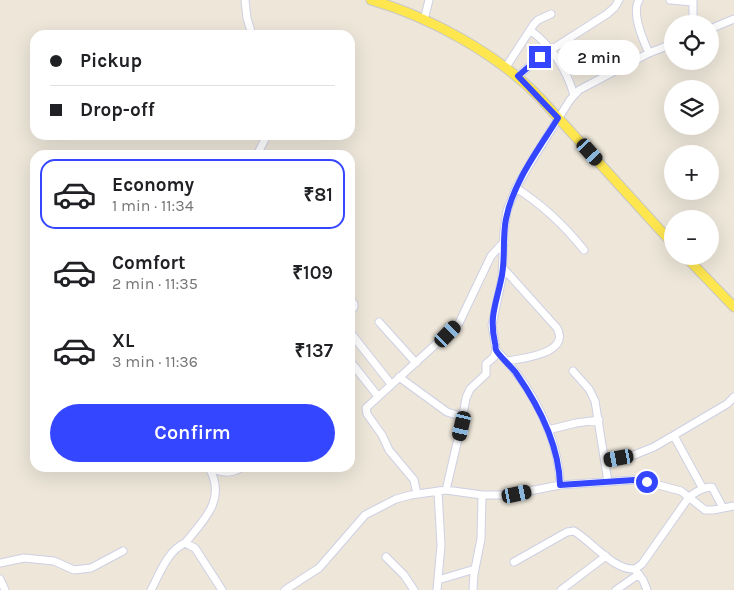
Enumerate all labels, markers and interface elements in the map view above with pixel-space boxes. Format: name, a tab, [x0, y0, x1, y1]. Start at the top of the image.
map controls	[664, 15, 719, 265]
button: locate	[664, 15, 719, 70]
callout: 2 min	[558, 40, 640, 74]
route end	[529, 46, 551, 68]
text: 2 min	[577, 48, 621, 67]
text: Pickup	[80, 50, 142, 72]
button: layers	[664, 80, 719, 135]
text: Drop-off	[80, 99, 155, 121]
car	[574, 136, 605, 168]
button: +	[664, 145, 719, 200]
icon: car	[52, 172, 97, 217]
text: Economy	[112, 174, 194, 196]
text: ₹81	[303, 184, 333, 206]
text: 1 min · 11:34	[112, 196, 194, 215]
button: −	[664, 210, 719, 265]
icon: car	[52, 250, 97, 295]
text: Comfort	[112, 252, 186, 274]
text: ₹109	[292, 262, 333, 284]
text: 2 min · 11:35	[112, 274, 198, 293]
car	[432, 318, 463, 350]
icon: car	[52, 328, 97, 373]
text: XL	[112, 330, 134, 352]
text: ₹137	[295, 340, 333, 362]
text: 3 min · 11:36	[112, 352, 198, 371]
button: Confirm	[50, 404, 335, 462]
car	[451, 410, 472, 442]
car	[602, 448, 635, 468]
route start	[636, 471, 658, 493]
car	[500, 484, 533, 504]

